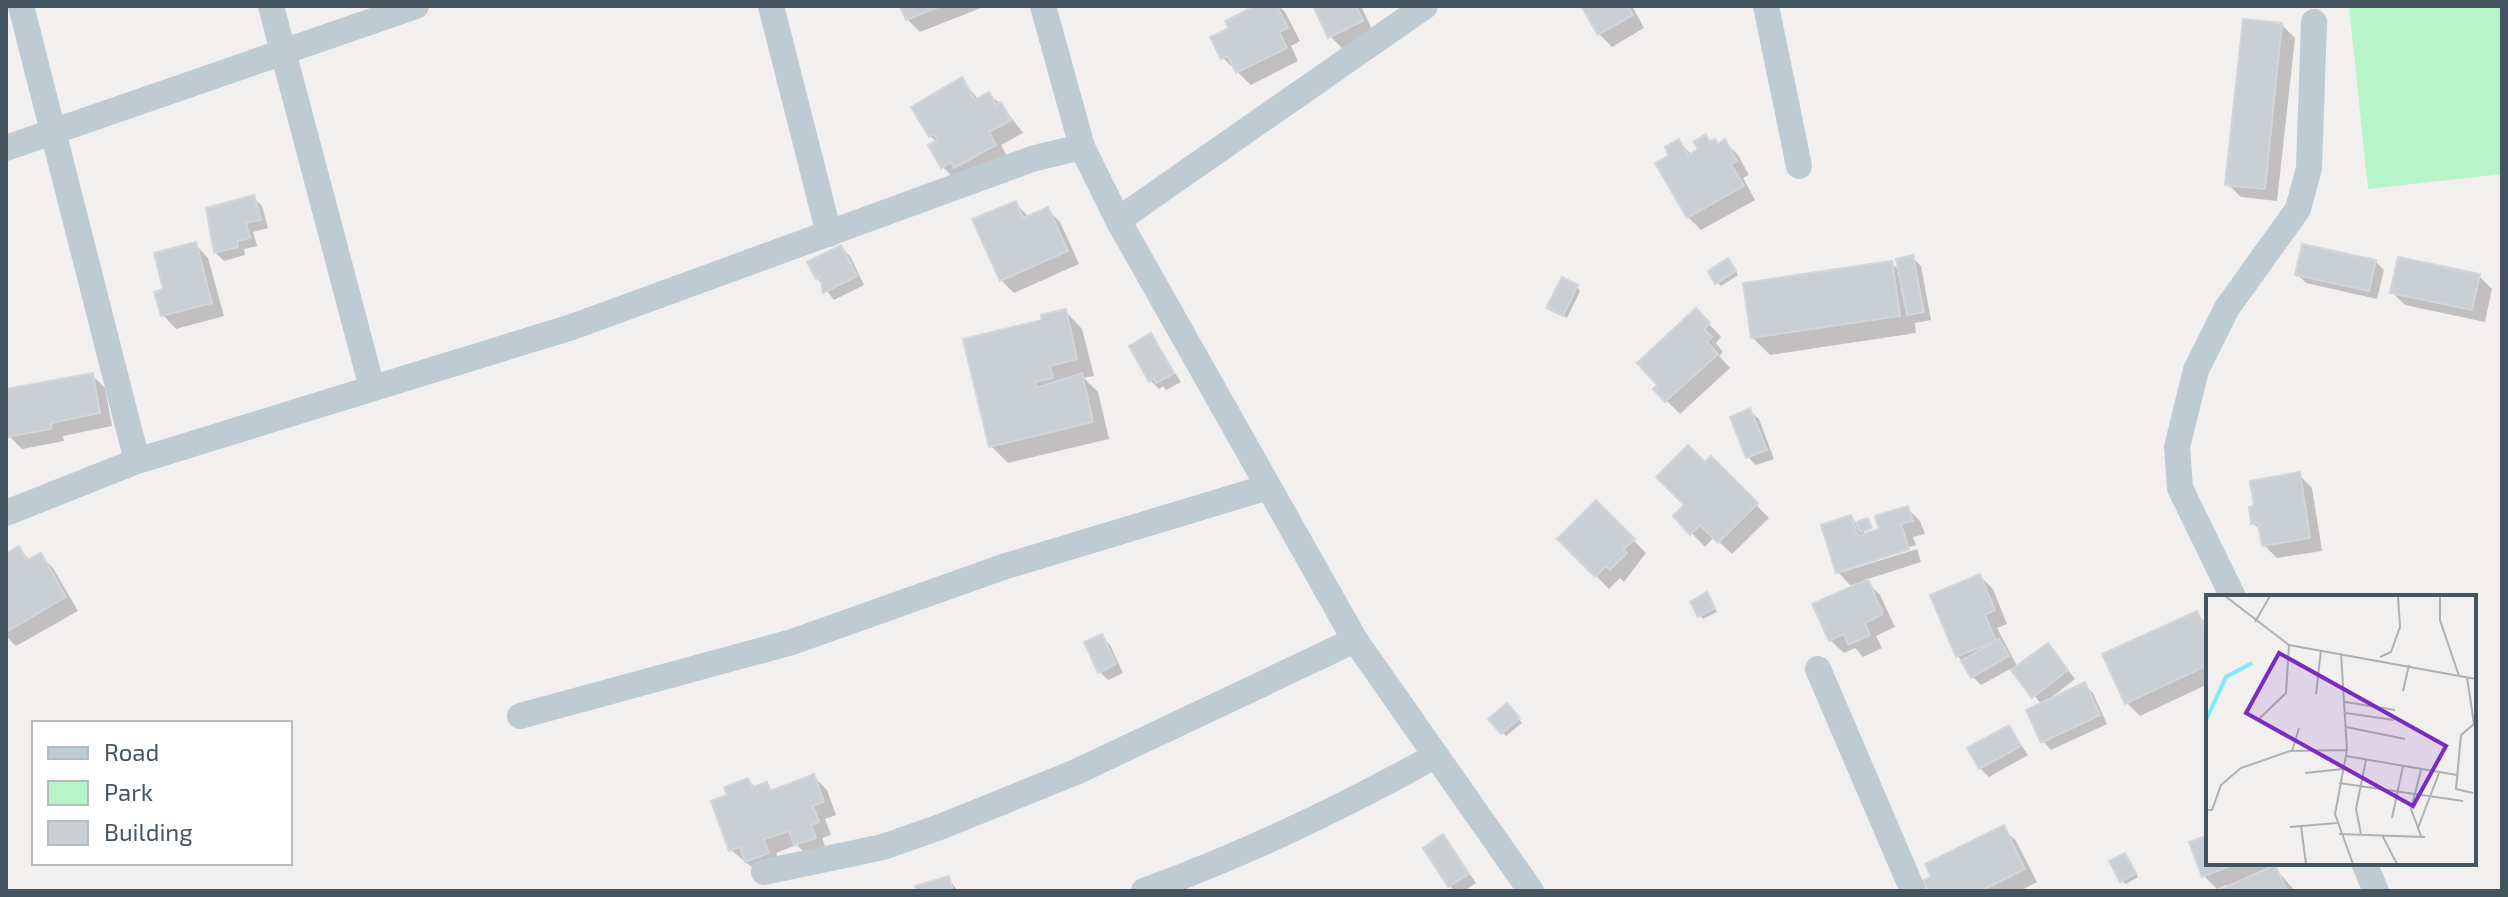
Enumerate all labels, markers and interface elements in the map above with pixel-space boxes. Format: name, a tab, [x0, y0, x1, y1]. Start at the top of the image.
inset map	[2206, 595, 2476, 865]
legend	[32, 721, 292, 865]
text: Road	[104, 737, 159, 766]
text: Park	[104, 777, 153, 806]
text: Building	[104, 817, 193, 846]

